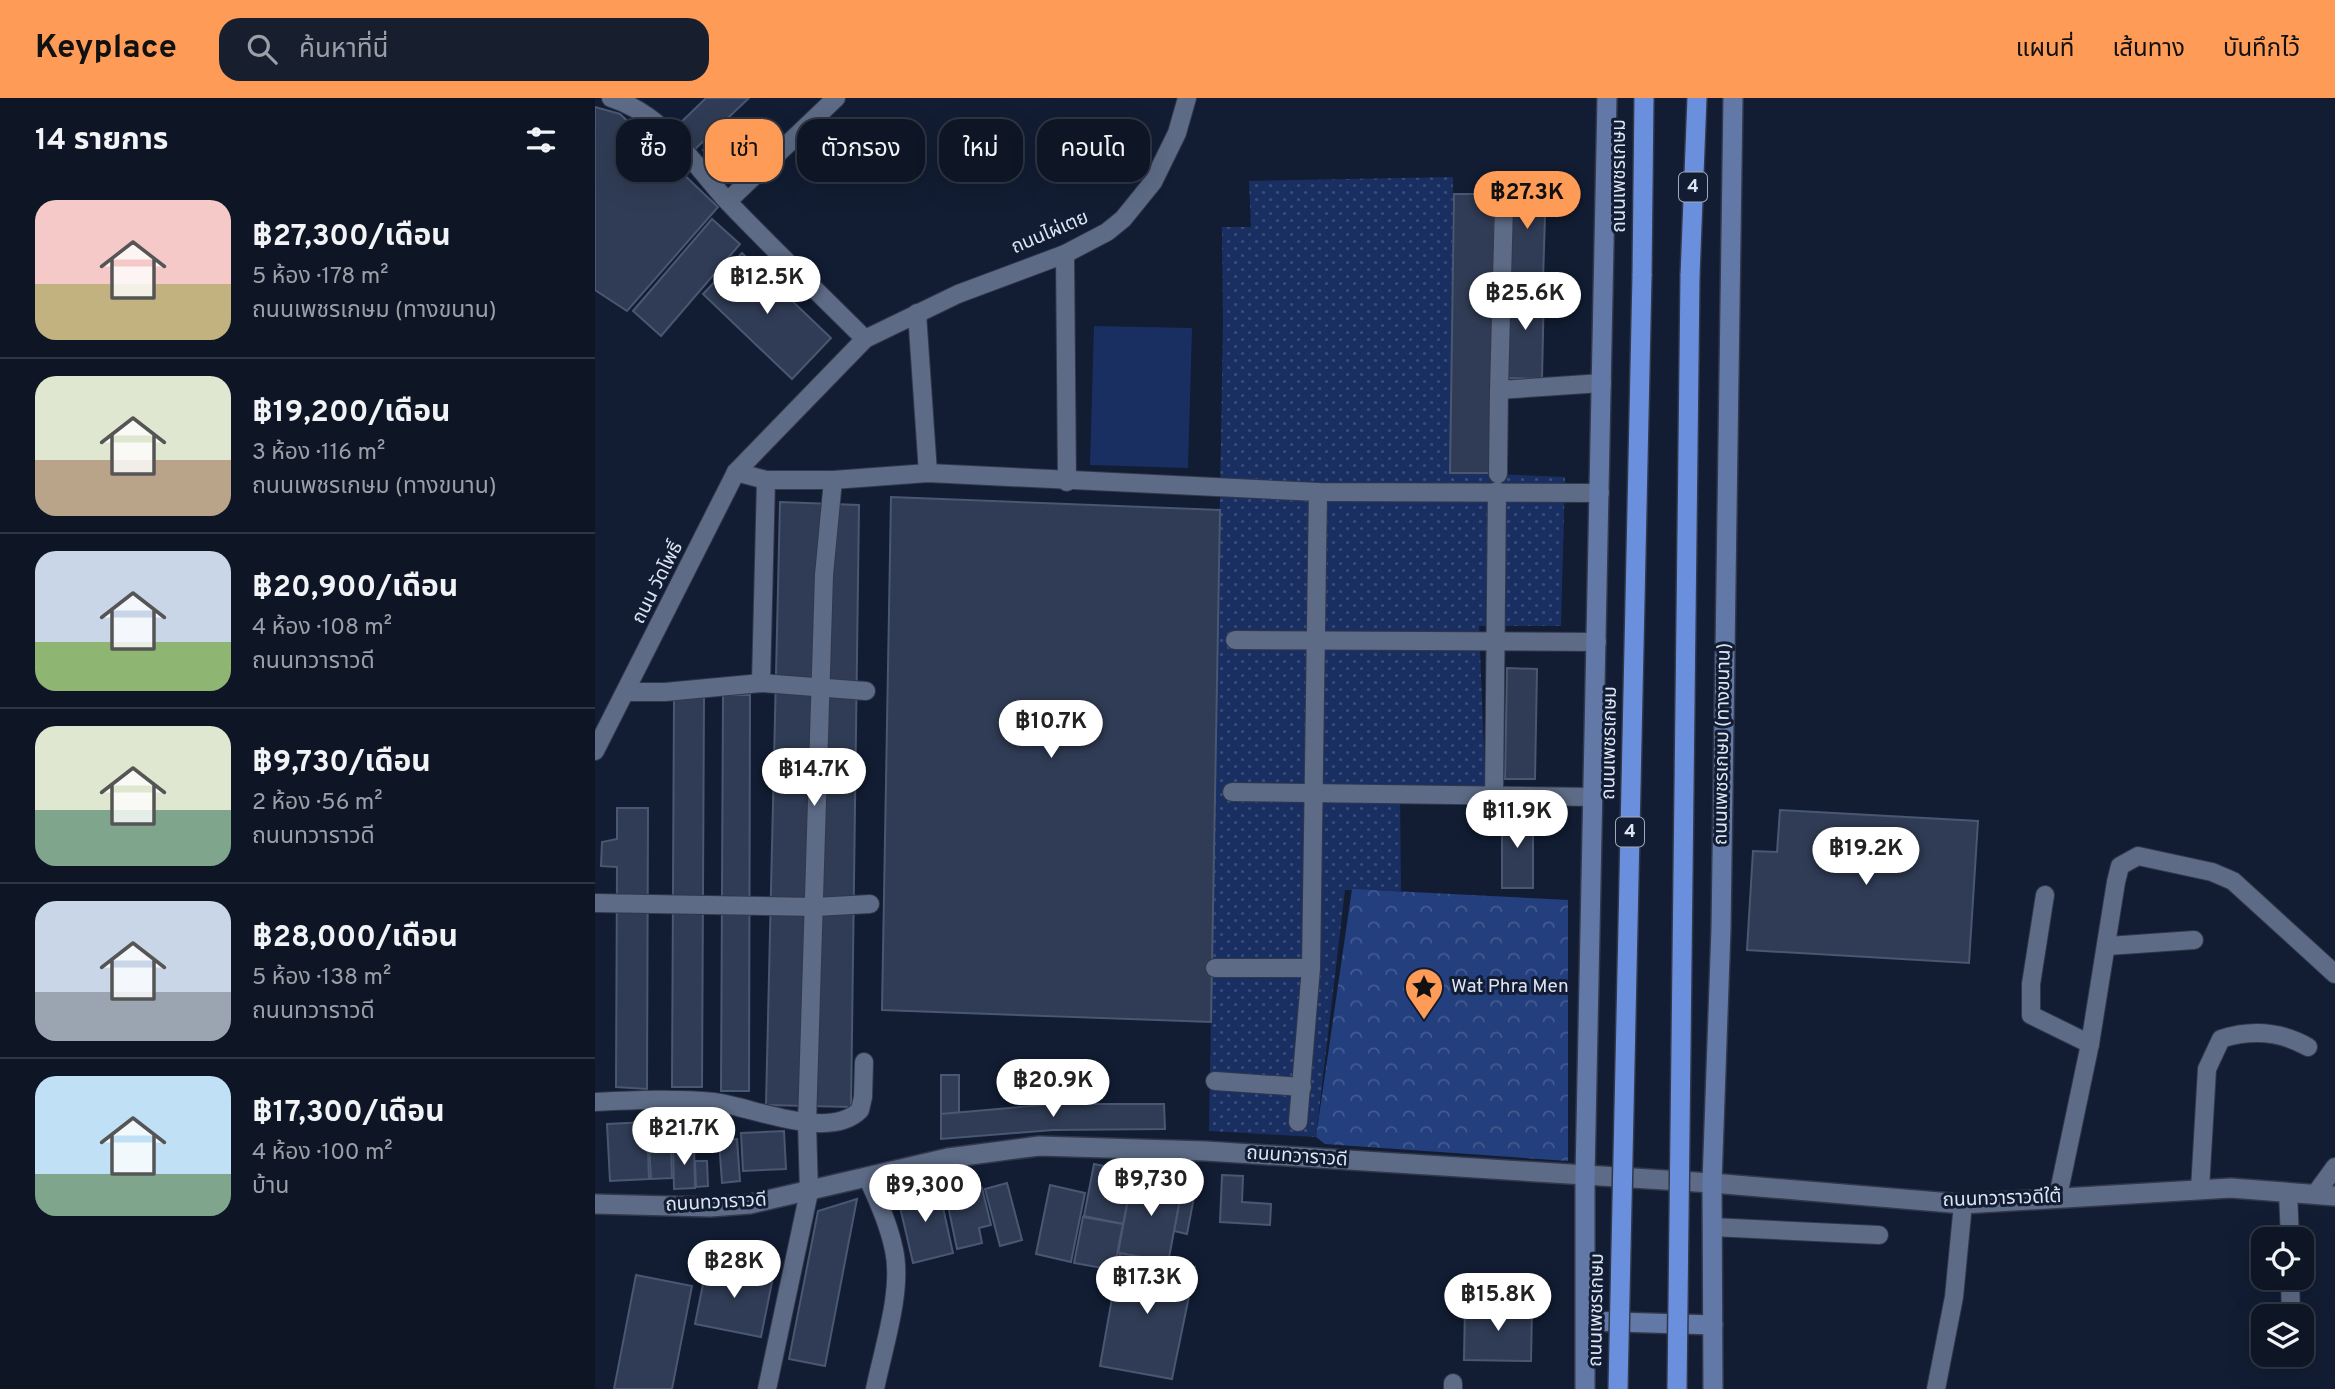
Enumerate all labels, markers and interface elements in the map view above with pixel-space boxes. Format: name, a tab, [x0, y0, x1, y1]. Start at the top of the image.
search box	[219, 18, 709, 81]
text: Keyplace	[35, 28, 177, 70]
icon: search	[243, 30, 281, 68]
text: ค้นหาที่นี่	[299, 34, 388, 67]
text: แผนที่	[2016, 35, 2074, 65]
text: เส้นทาง	[2112, 35, 2185, 65]
text: บันทึกไว้	[2223, 35, 2300, 65]
chip: ซื้อ	[616, 119, 691, 182]
chip: เช่า	[705, 119, 783, 182]
chip: ตัวกรอง	[797, 119, 925, 182]
chip: ใหม่	[939, 119, 1023, 182]
chip: คอนโด	[1037, 119, 1150, 182]
street label: ถนนเพชรเกษม	[1608, 119, 1632, 233]
icon: filters	[522, 121, 560, 159]
text: 14 รายการ	[35, 123, 168, 160]
pin: ฿27.3K	[1470, 172, 1584, 231]
road number: 4	[1679, 172, 1707, 202]
text: ฿27.3K	[1490, 179, 1564, 208]
street label: ถนนไผ่เตย	[1007, 205, 1092, 260]
text: ฿27,300/เดือน	[252, 219, 451, 256]
icon: home	[91, 228, 175, 312]
pin: ฿12.5K	[710, 256, 824, 316]
text: 5 ห้อง · 178 m²	[252, 263, 389, 292]
text: ฿12.5K	[729, 264, 805, 293]
pin: ฿25.6K	[1468, 272, 1582, 332]
text: ฿25.6K	[1485, 280, 1565, 309]
text: ถนนเพชรเกษม (ทางขนาน)	[252, 297, 497, 326]
text: ฿19,200/เดือน	[252, 395, 450, 432]
icon: home	[91, 404, 175, 488]
text: 3 ห้อง · 116 m²	[252, 439, 385, 468]
text: ถนนเพชรเกษม (ทางขนาน)	[252, 473, 497, 502]
street label: ถนน วัดโพธิ์	[626, 537, 689, 628]
text: ฿20,900/เดือน	[252, 570, 458, 607]
icon: home	[91, 579, 175, 663]
text: 4 ห้อง · 108 m²	[252, 614, 392, 643]
street label: ถนนเพชรเกษม (ทางขนาน)	[1709, 643, 1737, 845]
text: ถนนทวาราวดี	[252, 648, 375, 677]
street label: ถนนเพชรเกษม	[1597, 686, 1623, 800]
pin: ฿10.7K	[994, 700, 1108, 760]
text: ฿10.7K	[1015, 708, 1087, 737]
text: ฿9,730/เดือน	[252, 745, 431, 782]
pin: ฿14.7K	[757, 748, 871, 808]
icon: home	[91, 754, 175, 838]
text: ฿14.7K	[778, 756, 850, 785]
text: 2 ห้อง · 56 m²	[252, 789, 383, 818]
pin: ฿11.9K	[1460, 790, 1574, 850]
text: ฿11.9K	[1482, 798, 1552, 827]
road number: 4	[1616, 818, 1644, 846]
text: ถนนทวาราวดี	[252, 823, 375, 852]
pin: ฿19.2K	[1809, 828, 1923, 887]
text: ฿19.2K	[1828, 835, 1904, 864]
text: ฿28,000/เดือน	[252, 920, 458, 957]
icon: home	[91, 929, 175, 1013]
text: 5 ห้อง · 138 m²	[252, 964, 391, 993]
place icon: Wat Phra Men	[1403, 966, 1445, 1021]
place label: Wat Phra Men	[1451, 975, 1569, 999]
text: ถนนทวาราวดี	[252, 998, 375, 1027]
pin: ฿20.9K	[996, 1060, 1110, 1119]
text: ฿20.9K	[1012, 1067, 1094, 1096]
text: ฿17,300/เดือน	[252, 1095, 445, 1132]
icon: home	[91, 1104, 175, 1188]
pin: ฿21.7K	[627, 1108, 741, 1167]
text: ฿21.7K	[648, 1115, 720, 1144]
text: 4 ห้อง · 100 m²	[252, 1139, 393, 1168]
street label: ถนนทวาราวดี	[1246, 1141, 1348, 1173]
pin: ฿9,730	[1094, 1158, 1208, 1218]
pin: ฿9,300	[868, 1164, 982, 1224]
text: ฿9,730	[1114, 1166, 1188, 1195]
text: ฿9,300	[885, 1172, 965, 1201]
text: บ้าน	[252, 1173, 289, 1202]
street label: ถนนทวาราวดีใต้	[1942, 1184, 2062, 1213]
street label: ถนนทวาราวดี	[665, 1188, 767, 1218]
map controls	[2251, 1227, 2314, 1367]
button: locate	[2251, 1227, 2314, 1290]
pin: ฿28K	[693, 1240, 775, 1300]
text: ฿28K	[704, 1248, 764, 1277]
street label: ถนนเพชรเกษม	[1584, 1253, 1610, 1367]
pin: ฿17.3K	[1090, 1256, 1204, 1316]
text: ฿17.3K	[1112, 1264, 1182, 1293]
pin: ฿15.8K	[1441, 1274, 1555, 1333]
text: ฿15.8K	[1460, 1281, 1536, 1310]
button: layers	[2251, 1304, 2314, 1367]

